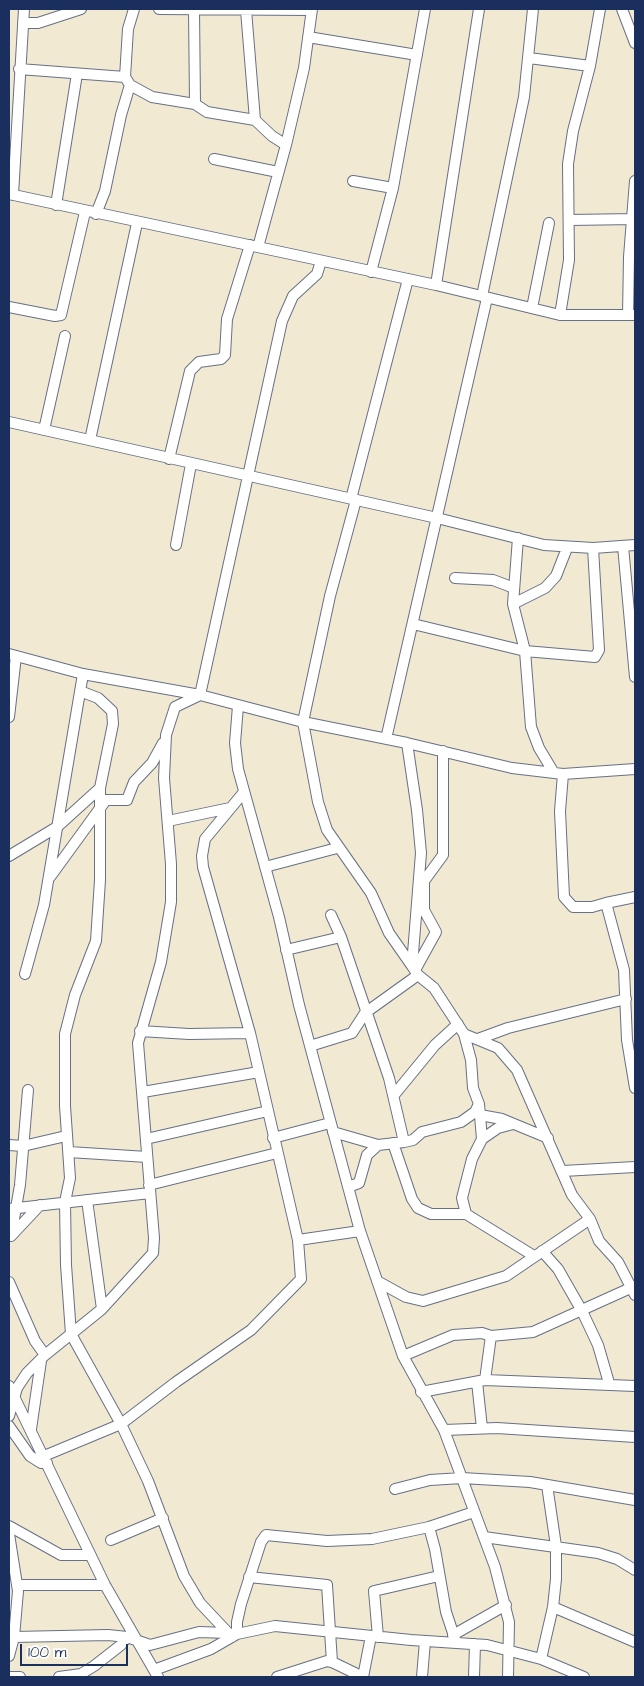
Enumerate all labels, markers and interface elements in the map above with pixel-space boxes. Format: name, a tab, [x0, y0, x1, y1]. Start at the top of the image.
scale bar	[22, 1634, 130, 1666]
text: 100 m	[28, 1642, 67, 1663]

